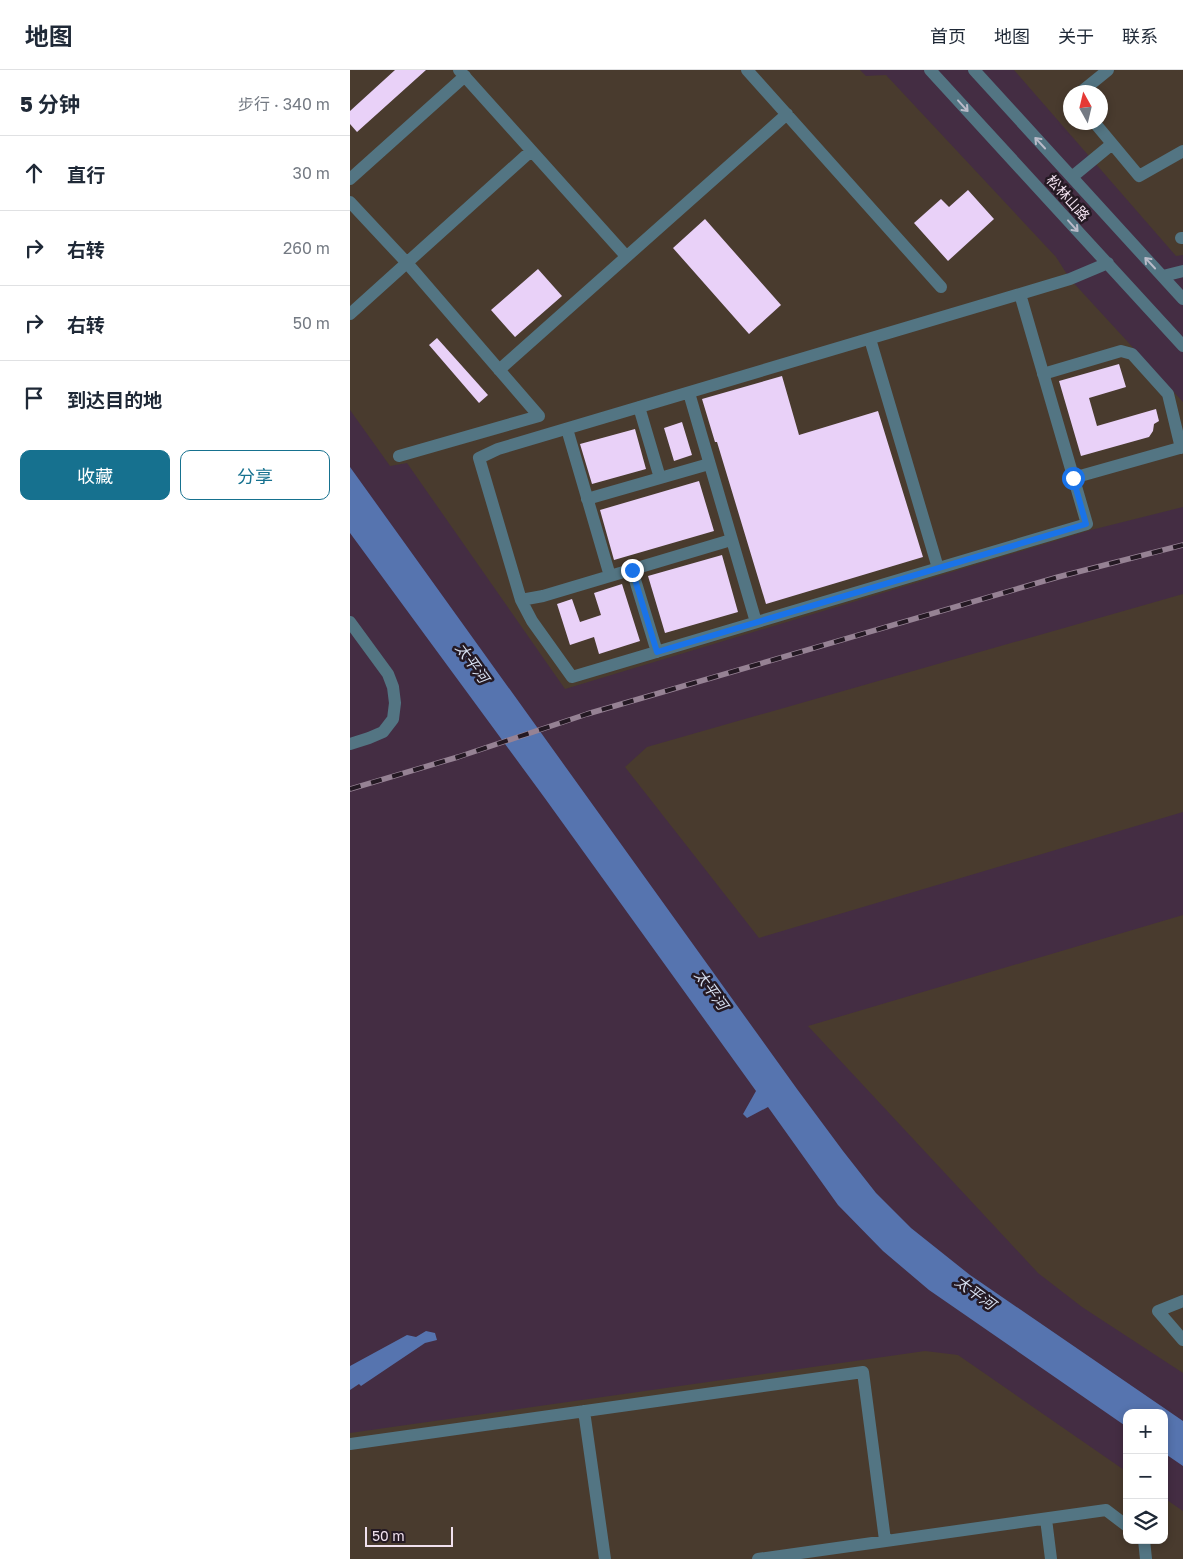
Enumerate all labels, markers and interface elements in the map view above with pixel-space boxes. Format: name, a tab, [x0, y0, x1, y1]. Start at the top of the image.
text: 地图	[25, 21, 73, 50]
text: 首页	[930, 25, 966, 47]
text: 地图	[994, 25, 1030, 47]
text: 关于	[1058, 25, 1094, 47]
text: 联系	[1122, 25, 1158, 47]
north arrow	[1063, 85, 1108, 130]
text: 5 分钟	[20, 91, 80, 117]
text: 步行 · 340 m	[238, 94, 330, 114]
one-way arrow	[957, 99, 969, 112]
one-way arrow	[1034, 136, 1046, 149]
icon: ahead	[20, 159, 48, 187]
text: 直行	[67, 163, 105, 186]
text: 30 m	[293, 163, 330, 183]
street label: 松林山路	[1043, 171, 1093, 224]
one-way arrow	[1067, 219, 1079, 232]
icon: right	[20, 234, 48, 262]
text: 右转	[67, 238, 105, 261]
text: 260 m	[283, 238, 330, 258]
one-way arrow	[1144, 256, 1156, 269]
icon: right	[20, 309, 48, 337]
text: 右转	[67, 313, 105, 336]
text: 50 m	[293, 313, 330, 333]
icon: arrive	[20, 384, 48, 412]
text: 到达目的地	[67, 388, 162, 411]
button: 收藏	[20, 450, 170, 500]
button: 分享	[180, 450, 330, 500]
route start	[1062, 467, 1085, 490]
route end	[621, 559, 644, 582]
water label: 太平河	[452, 639, 495, 688]
water label: 太平河	[691, 966, 734, 1015]
water label: 太平河	[952, 1272, 1002, 1314]
map controls	[1123, 1409, 1168, 1544]
button: +	[1123, 1409, 1168, 1454]
button: −	[1123, 1454, 1168, 1499]
button: layers	[1123, 1499, 1168, 1544]
scale bar	[365, 1524, 452, 1547]
text: 50 m	[372, 1527, 405, 1544]

